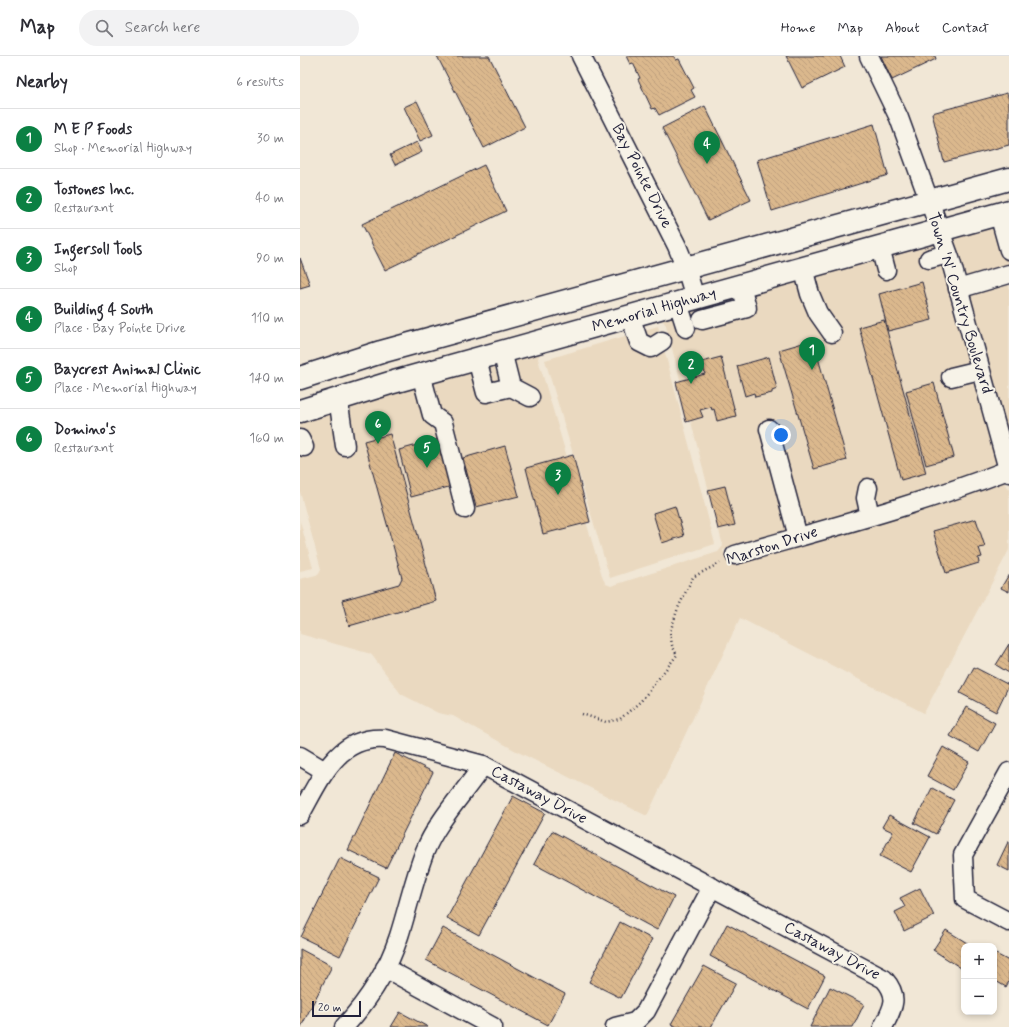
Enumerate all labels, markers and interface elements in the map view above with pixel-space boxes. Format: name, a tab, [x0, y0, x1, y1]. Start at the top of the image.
search box	[79, 10, 359, 46]
text: Map	[20, 15, 55, 40]
icon: search	[93, 17, 115, 39]
text: Search here	[125, 18, 200, 38]
text: Home	[781, 19, 815, 37]
text: Map	[837, 19, 863, 37]
text: About	[885, 19, 920, 37]
text: Contact	[942, 19, 989, 37]
text: Nearby	[16, 71, 68, 93]
text: 6 results	[236, 74, 284, 91]
text: M E P Foods	[54, 120, 132, 140]
street label: Bay Pointe Drive	[607, 120, 678, 232]
text: 1	[26, 130, 32, 147]
text: 30 m	[257, 130, 284, 147]
pin: 4	[694, 131, 720, 164]
text: Shop · Memorial Highway	[54, 140, 192, 157]
text: Tostones Inc.	[54, 180, 134, 200]
text: 2	[26, 190, 32, 207]
text: 40 m	[255, 190, 284, 207]
text: Restaurant	[54, 200, 114, 217]
street label: Town 'N' Country Boulevard	[922, 210, 998, 396]
text: Ingersoll Tools	[54, 240, 142, 260]
text: 3	[26, 250, 32, 267]
text: 90 m	[256, 250, 284, 267]
text: Shop	[54, 260, 78, 277]
street label: Memorial Highway	[589, 282, 719, 339]
text: Building 4 South	[54, 300, 153, 320]
text: 4	[25, 310, 33, 327]
text: 110 m	[251, 310, 284, 327]
text: Place · Bay Pointe Drive	[54, 320, 186, 337]
pin: 1	[799, 337, 825, 370]
pin: 2	[678, 351, 704, 384]
text: Baycrest Animal Clinic	[54, 360, 201, 380]
text: 5	[25, 370, 33, 387]
text: 140 m	[249, 370, 284, 387]
text: Place · Memorial Highway	[54, 380, 197, 397]
pin: 6	[365, 411, 391, 444]
text: Domino's	[54, 420, 116, 440]
your location	[771, 425, 791, 445]
text: 6	[26, 430, 32, 447]
text: 160 m	[249, 430, 284, 447]
pin: 5	[414, 435, 440, 468]
text: Restaurant	[54, 440, 114, 457]
pin: 3	[545, 462, 571, 495]
street label: Marston Drive	[724, 521, 820, 571]
street label: Castaway Drive	[487, 761, 591, 829]
street label: Castaway Drive	[780, 917, 884, 985]
map controls	[961, 943, 997, 1015]
button: +	[961, 943, 997, 979]
button: −	[961, 979, 997, 1015]
scale bar	[312, 999, 361, 1018]
text: 20 m	[318, 1001, 341, 1015]

